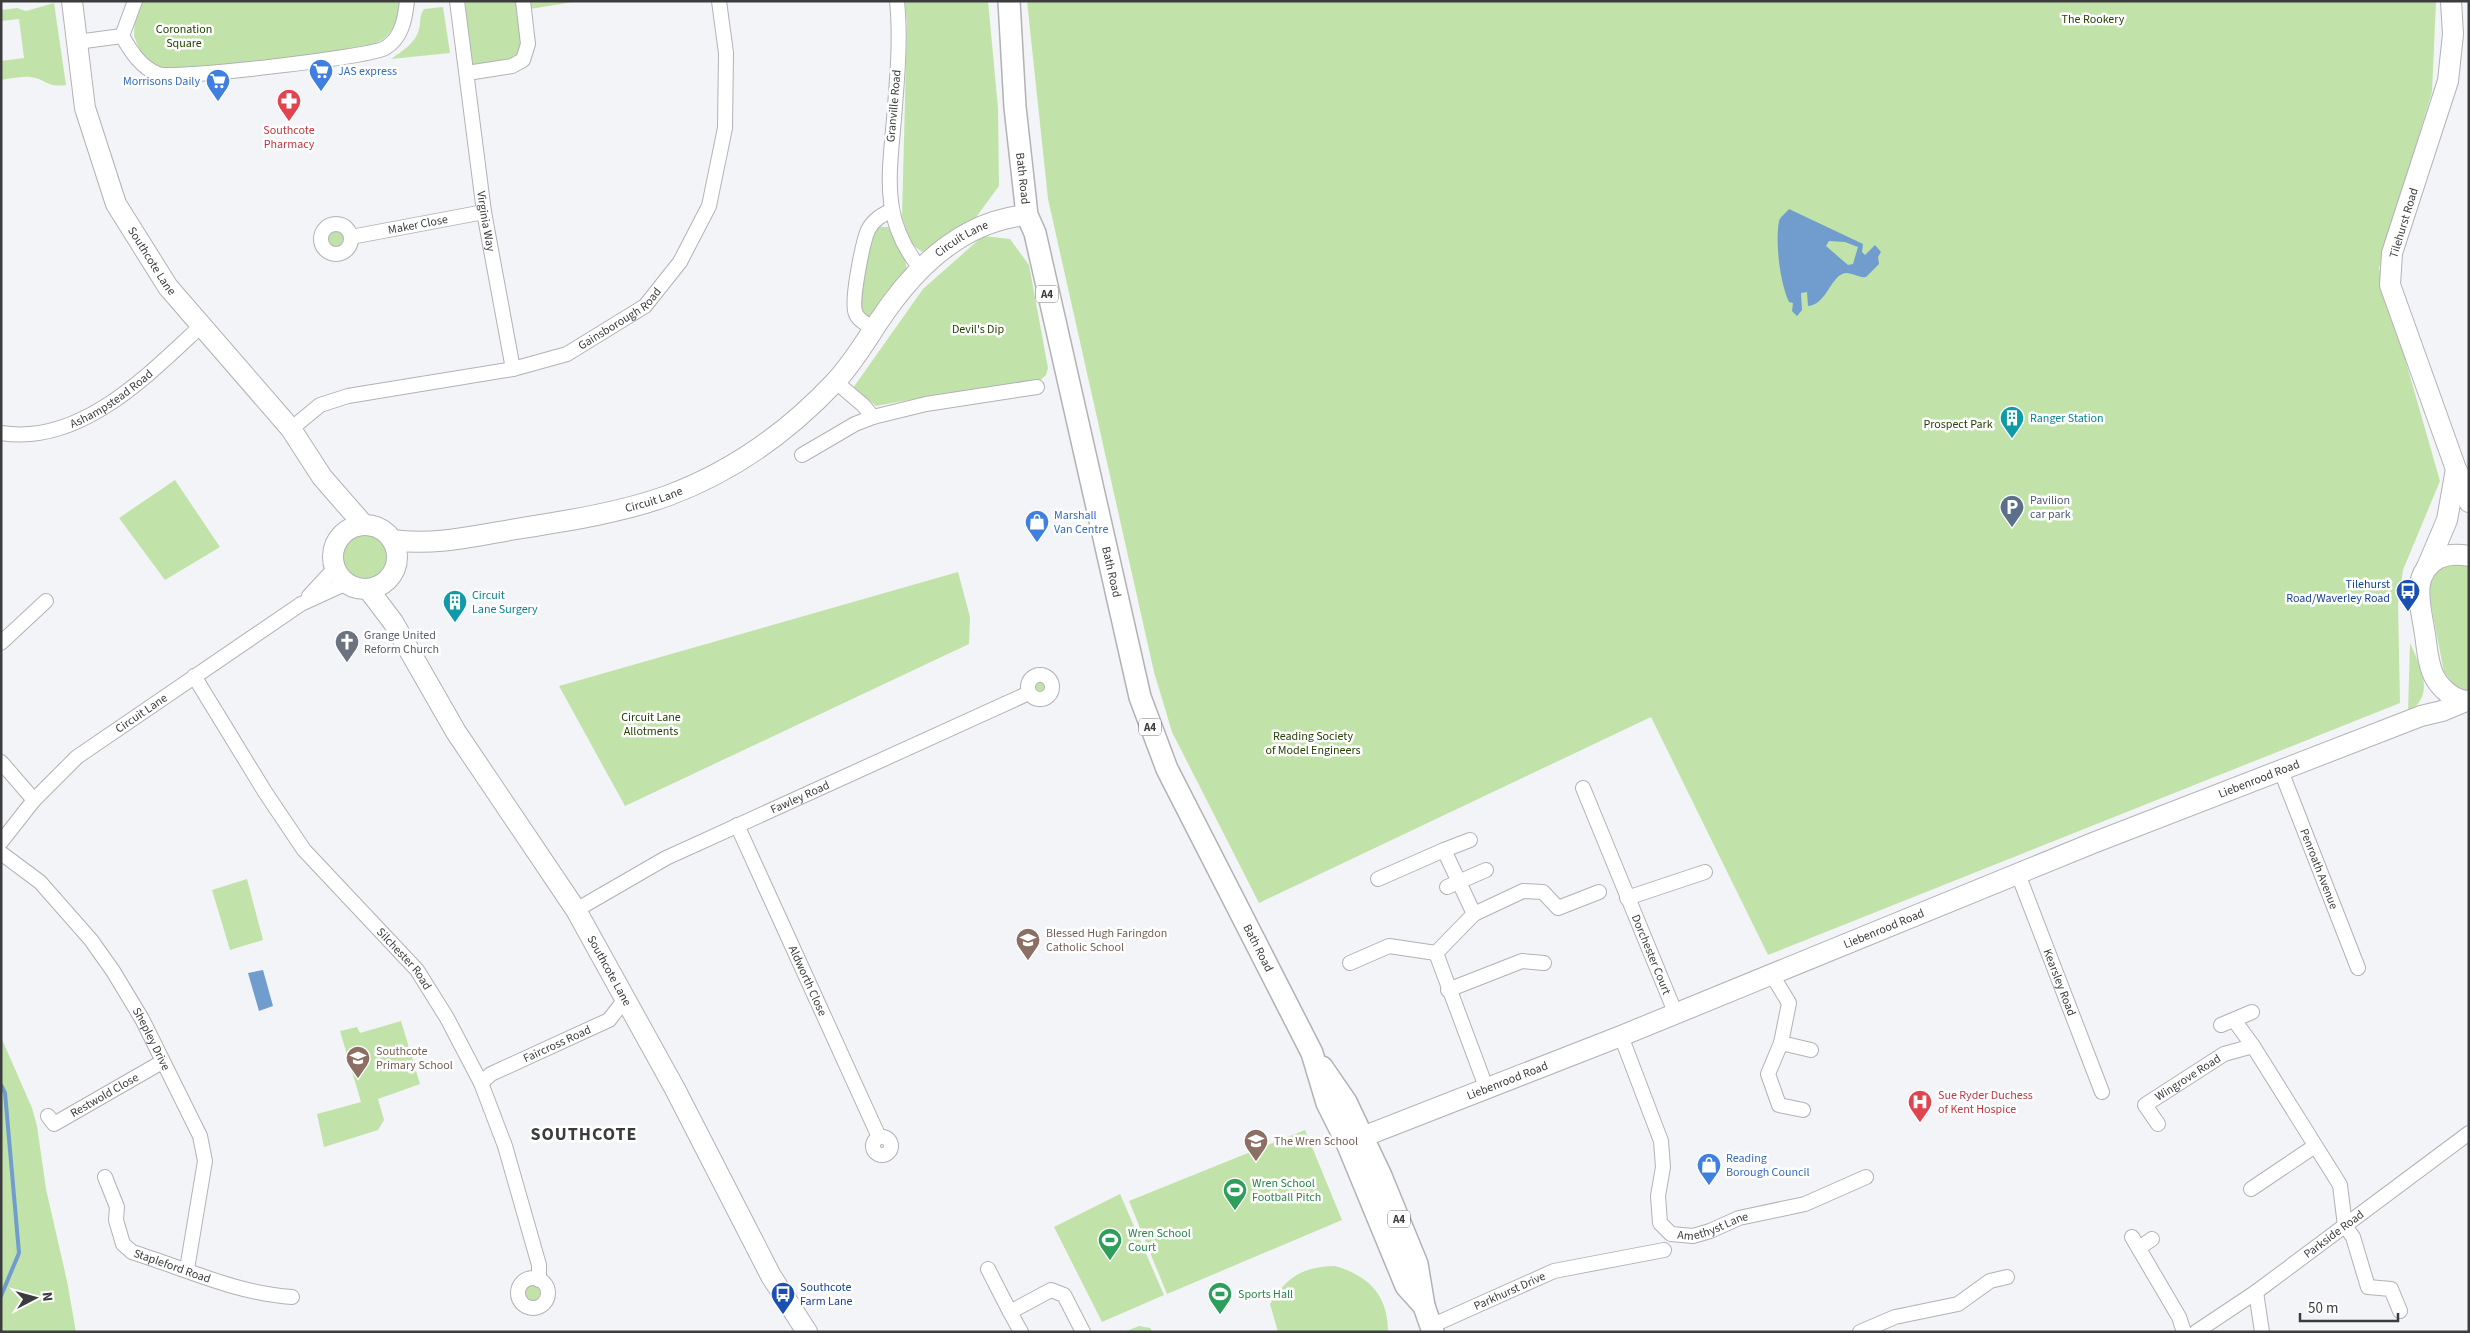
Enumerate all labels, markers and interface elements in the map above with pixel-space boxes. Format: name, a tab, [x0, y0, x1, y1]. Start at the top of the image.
park label: The Rookery	[2062, 11, 2125, 28]
park label: Coronation Square	[156, 21, 212, 52]
supermarket icon: JAS express	[308, 58, 334, 92]
place label: JAS express	[338, 63, 397, 80]
supermarket icon: Morrisons Daily	[205, 68, 231, 102]
street label: Granville Road	[882, 69, 906, 143]
place label: Morrisons Daily	[123, 73, 200, 90]
pharmacy icon: Southcote Pharmacy	[276, 88, 302, 122]
place label: Southcote Pharmacy	[263, 122, 315, 153]
street label: Bath Road	[1012, 152, 1034, 205]
street label: Tilehurst Road	[2385, 186, 2423, 260]
street label: Virginia Way	[473, 190, 500, 253]
street label: Maker Close	[387, 210, 449, 238]
street label: Circuit Lane	[931, 216, 991, 261]
street label: Southcote Lane	[124, 223, 180, 299]
street label: Gainsborough Road	[575, 284, 665, 354]
road number: A4	[1036, 286, 1058, 302]
park label: Devil's Dip	[952, 321, 1004, 338]
street label: Ashampstead Road	[67, 365, 156, 432]
building icon: Ranger Station	[1999, 405, 2025, 439]
place label: Ranger Station	[2030, 410, 2104, 427]
park label: Prospect Park	[1923, 416, 1993, 433]
street label: Circuit Lane	[623, 482, 685, 517]
place label: Pavilion car park	[2030, 492, 2071, 523]
parking icon: Pavilion car park	[1999, 494, 2025, 528]
place label: Marshall Van Centre	[1054, 507, 1108, 538]
shop icon: Marshall Van Centre	[1024, 509, 1050, 543]
street label: Bath Road	[1098, 545, 1126, 599]
place label: Tilehurst Road/Waverley Road	[2286, 576, 2390, 607]
bus stop icon: Tilehurst Road/Waverley Road	[2395, 578, 2421, 612]
place label: Circuit Lane Surgery	[472, 587, 538, 618]
building icon: Circuit Lane Surgery	[442, 589, 468, 623]
place label: Grange United Reform Church	[364, 627, 439, 658]
church icon: Grange United Reform Church	[334, 629, 360, 663]
street label: Circuit Lane	[112, 689, 171, 737]
park label: Circuit Lane Allotments	[621, 709, 681, 740]
road number: A4	[1139, 719, 1161, 736]
park label: Reading Society of Model Engineers	[1265, 728, 1361, 759]
street label: Liebenrood Road	[2216, 755, 2302, 802]
street label: Fawley Road	[768, 776, 832, 818]
street label: Penroath Avenue	[2296, 826, 2343, 912]
street label: Liebenrood Road	[1841, 904, 1927, 953]
street label: Dorchester Court	[1627, 912, 1675, 997]
street label: Bath Road	[1239, 921, 1278, 975]
street label: Silchester Road	[373, 924, 436, 993]
place label: Blessed Hugh Faringdon Catholic School	[1046, 925, 1167, 956]
school or university icon: Blessed Hugh Faringdon Catholic School	[1015, 927, 1041, 961]
street label: Southcote Lane	[583, 932, 636, 1009]
street label: Aldworth Close	[784, 943, 831, 1019]
street label: Kearsley Road	[2039, 946, 2080, 1018]
street label: Shepley Drive	[128, 1004, 175, 1073]
street label: Faircross Road	[520, 1021, 594, 1067]
place label: Southcote Primary School	[376, 1043, 453, 1074]
school or university icon: Southcote Primary School	[345, 1045, 371, 1079]
street label: Wingrove Road	[2152, 1050, 2224, 1105]
street label: Liebenrood Road	[1464, 1057, 1550, 1104]
street label: Restwold Close	[67, 1069, 142, 1121]
place label: Sue Ryder Duchess of Kent Hospice	[1938, 1087, 2033, 1118]
hospital icon: Sue Ryder Duchess of Kent Hospice	[1907, 1089, 1933, 1123]
district label: SOUTHCOTE	[531, 1122, 637, 1147]
school or university icon: The Wren School	[1243, 1128, 1269, 1162]
place label: The Wren School	[1274, 1133, 1358, 1150]
place label: Reading Borough Council	[1726, 1150, 1810, 1181]
shop icon: Reading Borough Council	[1696, 1152, 1722, 1186]
place label: Wren School Football Pitch	[1252, 1175, 1321, 1206]
sports icon: Wren School Football Pitch	[1222, 1177, 1248, 1211]
street label: Parkside Road	[2300, 1206, 2367, 1262]
street label: Amethyst Lane	[1677, 1208, 1750, 1245]
road number: A4	[1388, 1210, 1410, 1228]
place label: Wren School Court	[1128, 1225, 1191, 1256]
sports icon: Wren School Court	[1097, 1227, 1123, 1261]
street label: Stapleford Road	[132, 1245, 213, 1287]
street label: Parkhurst Drive	[1471, 1267, 1548, 1314]
north arrow	[10, 1273, 60, 1323]
place label: Southcote Farm Lane	[800, 1279, 853, 1310]
bus stop icon: Southcote Farm Lane	[770, 1281, 796, 1315]
sports icon: Sports Hall	[1207, 1281, 1233, 1315]
place label: Sports Hall	[1238, 1286, 1293, 1303]
scale bar	[2300, 1290, 2398, 1322]
text: N	[37, 1291, 57, 1302]
text: 50 m	[2308, 1298, 2338, 1319]

